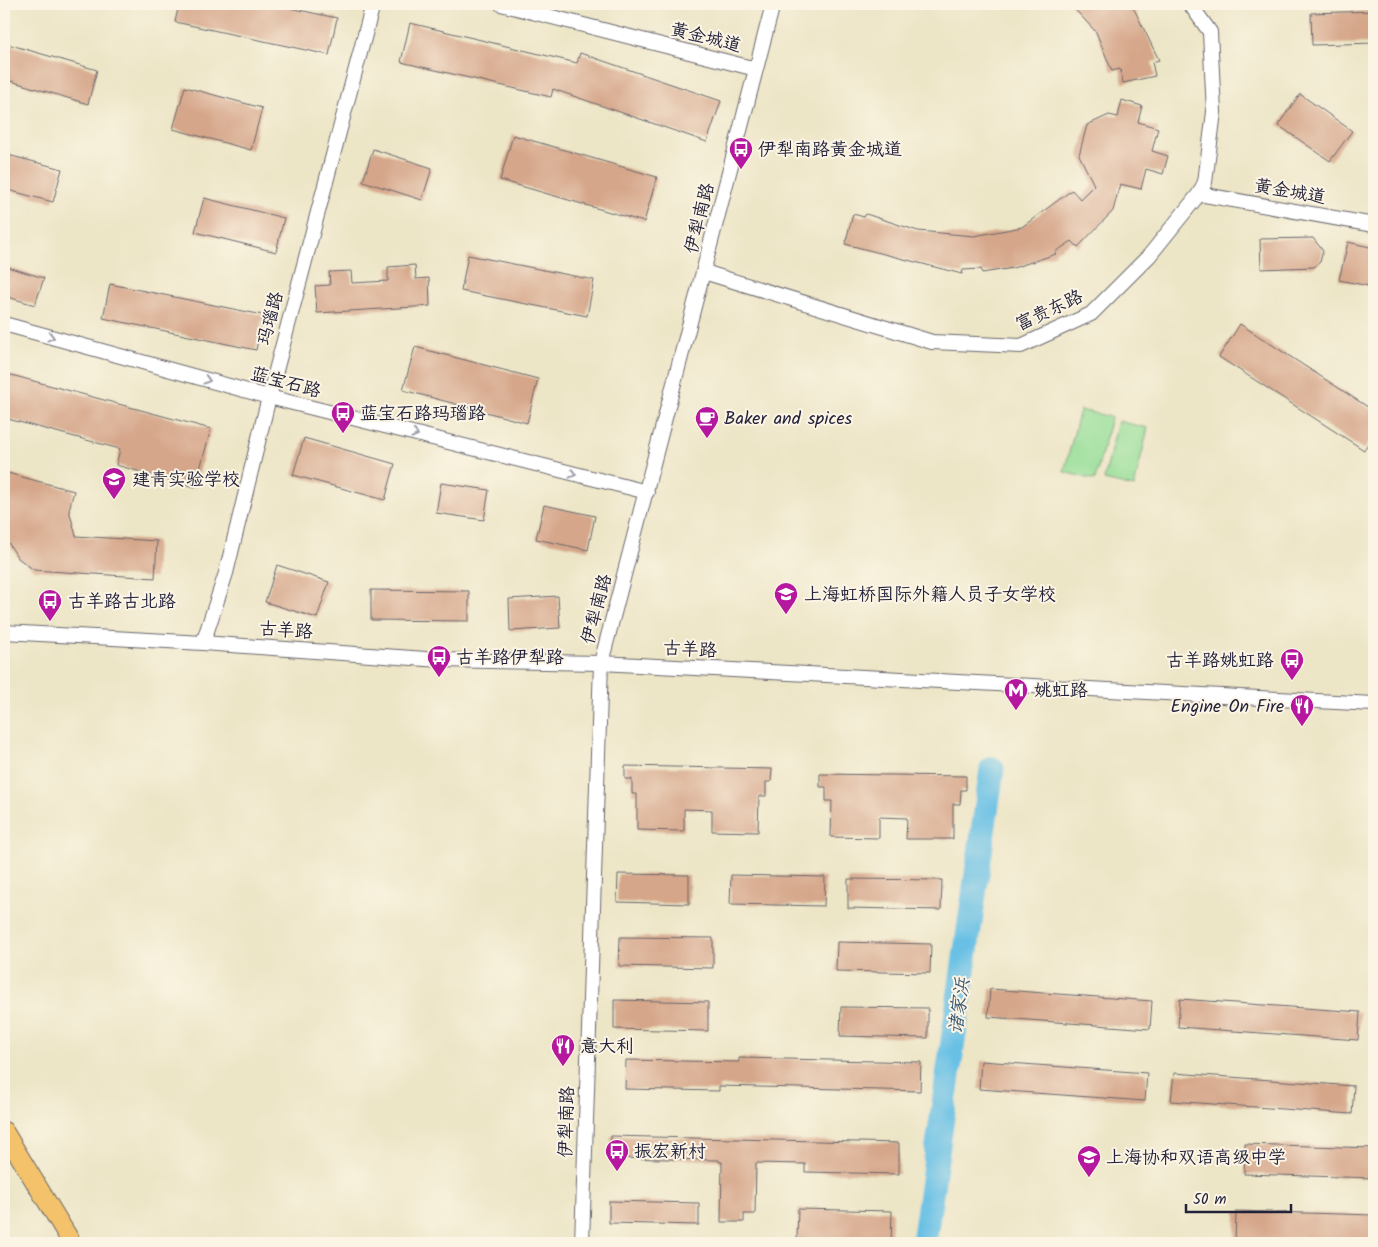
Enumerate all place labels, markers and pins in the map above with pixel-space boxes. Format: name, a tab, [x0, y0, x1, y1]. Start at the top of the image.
bus stop icon: 伊犁南路黄金城道	[728, 136, 754, 170]
place label: 伊犁南路黄金城道	[758, 136, 902, 165]
bus stop icon: 蓝宝石路玛瑙路	[330, 400, 356, 434]
place label: 蓝宝石路玛瑙路	[360, 400, 486, 429]
cafe icon: Baker and spices	[694, 405, 720, 439]
place label: Baker and spices	[724, 405, 853, 434]
school or university icon: 建青实验学校	[101, 466, 127, 500]
place label: 建青实验学校	[132, 466, 240, 495]
school or university icon: 上海虹桥国际外籍人员子女学校	[773, 581, 799, 615]
place label: 上海虹桥国际外籍人员子女学校	[804, 581, 1056, 610]
bus stop icon: 古羊路古北路	[37, 588, 63, 622]
place label: 古羊路古北路	[68, 588, 176, 617]
bus stop icon: 古羊路伊犁路	[426, 644, 452, 678]
place label: 古羊路伊犁路	[456, 644, 564, 673]
place label: 古羊路姚虹路	[1166, 647, 1274, 676]
bus stop icon: 古羊路姚虹路	[1279, 647, 1305, 681]
metro station icon: 姚虹路	[1003, 677, 1029, 711]
place label: 姚虹路	[1034, 677, 1088, 706]
place label: Engine On Fire	[1171, 693, 1284, 722]
restaurant icon: Engine On Fire	[1289, 693, 1315, 727]
restaurant icon: 意大利	[550, 1033, 576, 1067]
place label: 意大利	[580, 1033, 634, 1062]
bus stop icon: 振宏新村	[604, 1138, 630, 1172]
place label: 振宏新村	[634, 1138, 706, 1167]
school or university icon: 上海协和双语高级中学	[1076, 1144, 1102, 1178]
place label: 上海协和双语高级中学	[1106, 1144, 1286, 1173]

